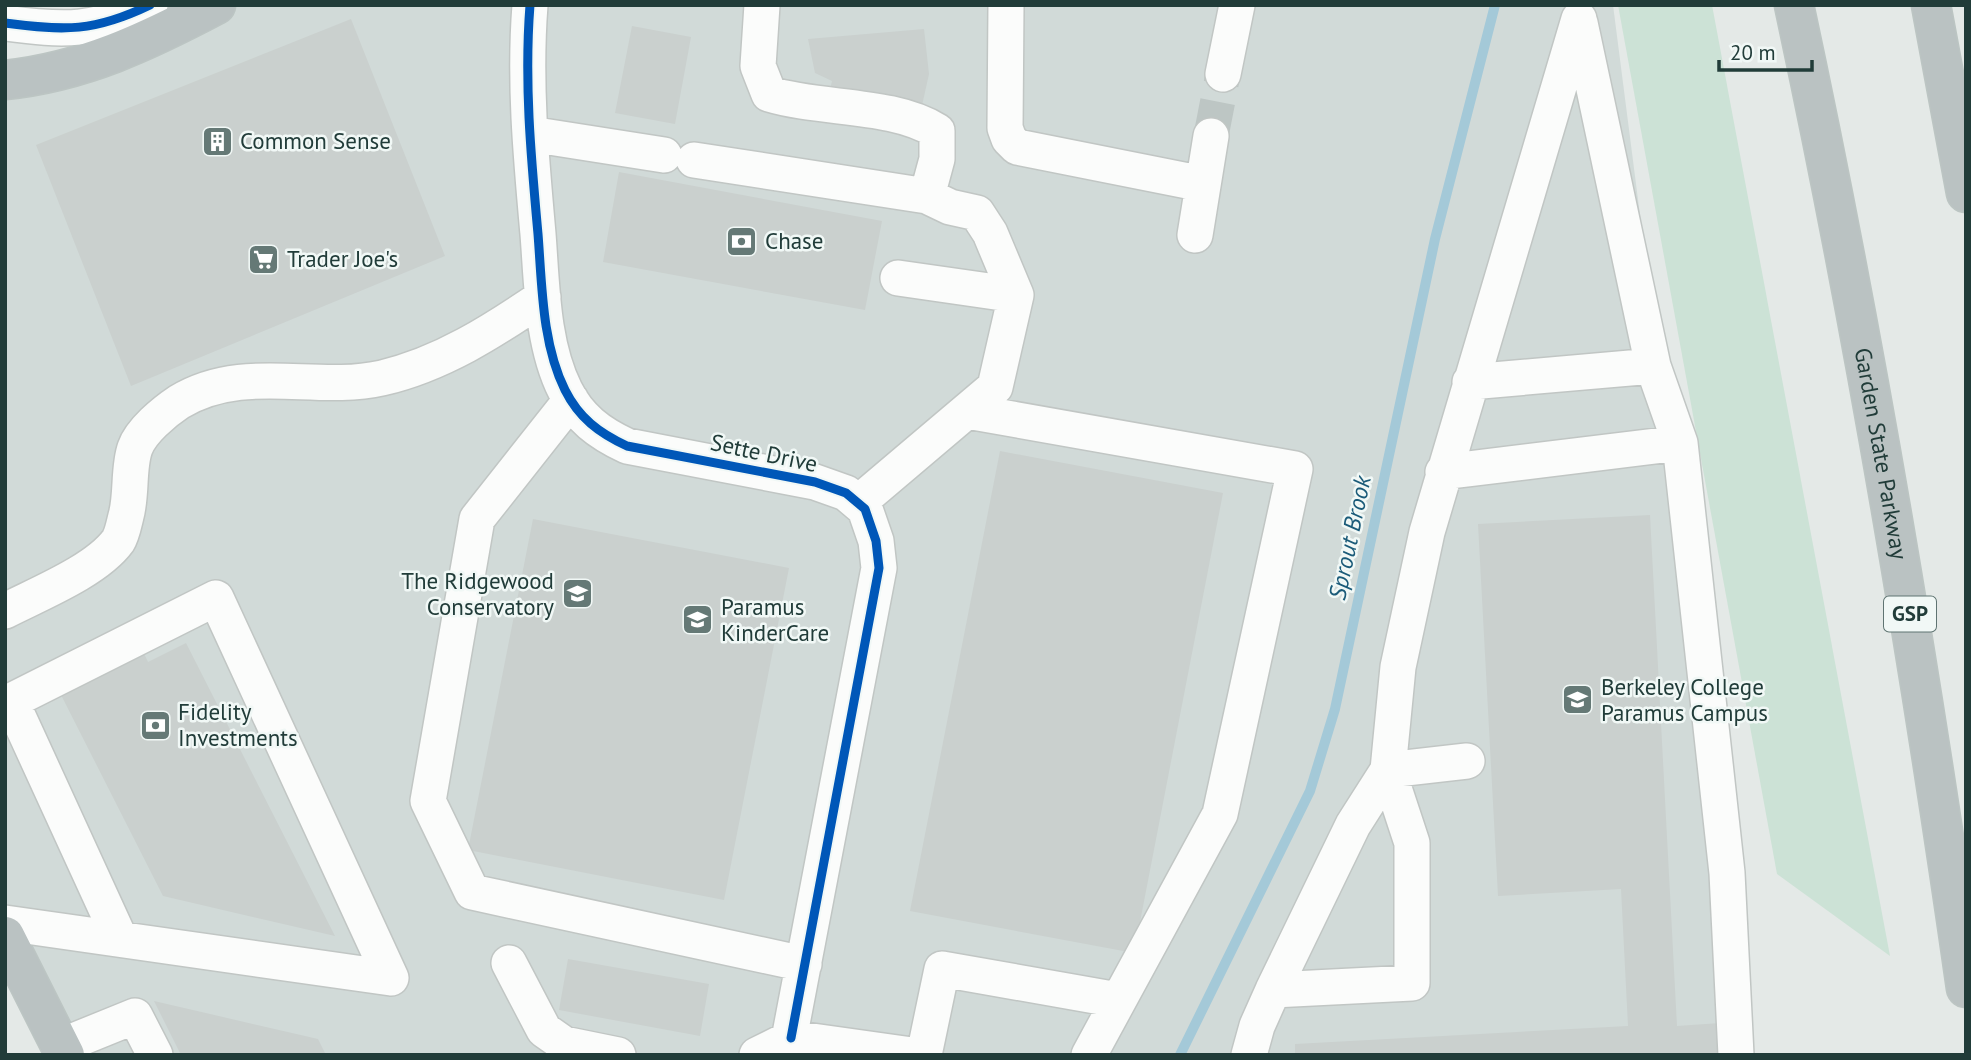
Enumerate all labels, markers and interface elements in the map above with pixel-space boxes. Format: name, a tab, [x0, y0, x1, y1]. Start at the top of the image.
scale bar	[1719, 28, 1812, 72]
text: 20 m	[1730, 39, 1776, 66]
building icon: Common Sense	[200, 124, 234, 158]
place label: Common Sense	[240, 126, 391, 155]
bank icon: Chase	[725, 224, 759, 258]
place label: Chase	[765, 226, 824, 255]
supermarket icon: Trader Joe's	[247, 242, 281, 276]
place label: Trader Joe's	[287, 244, 398, 273]
street label: Garden State Parkway	[1849, 345, 1914, 562]
street label: Sette Drive	[708, 427, 820, 478]
water label: Sprout Brook	[1321, 472, 1378, 603]
place label: The Ridgewood Conservatory	[401, 566, 554, 621]
school or university icon: The Ridgewood Conservatory	[560, 577, 594, 611]
place label: Paramus KinderCare	[721, 592, 829, 647]
road number: GSP	[1884, 596, 1936, 632]
school or university icon: Paramus KinderCare	[681, 603, 715, 637]
place label: Berkeley College Paramus Campus	[1601, 672, 1768, 727]
school or university icon: Berkeley College Paramus Campus	[1561, 683, 1595, 717]
place label: Fidelity Investments	[178, 697, 298, 752]
bank icon: Fidelity Investments	[138, 708, 172, 742]

